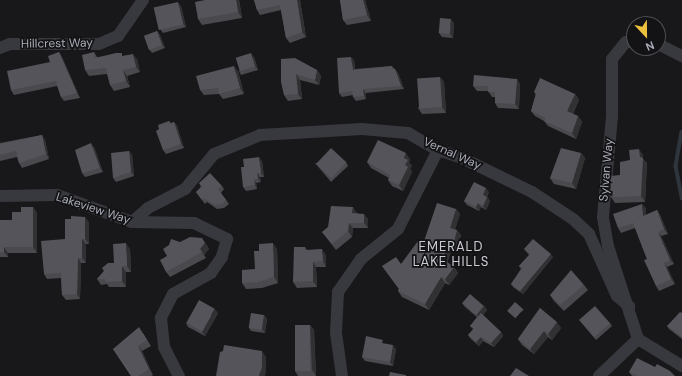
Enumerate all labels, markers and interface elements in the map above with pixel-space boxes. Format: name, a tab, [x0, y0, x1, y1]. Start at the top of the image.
north arrow	[626, 16, 666, 56]
street label: Hillcrest Way	[21, 36, 93, 52]
text: N	[644, 38, 656, 54]
street label: Vernal Way	[421, 135, 483, 173]
street label: Sylvan Way	[597, 138, 617, 202]
street label: Lakeview Way	[54, 190, 132, 228]
district label: EMERALD LAKE HILLS	[413, 240, 489, 271]

